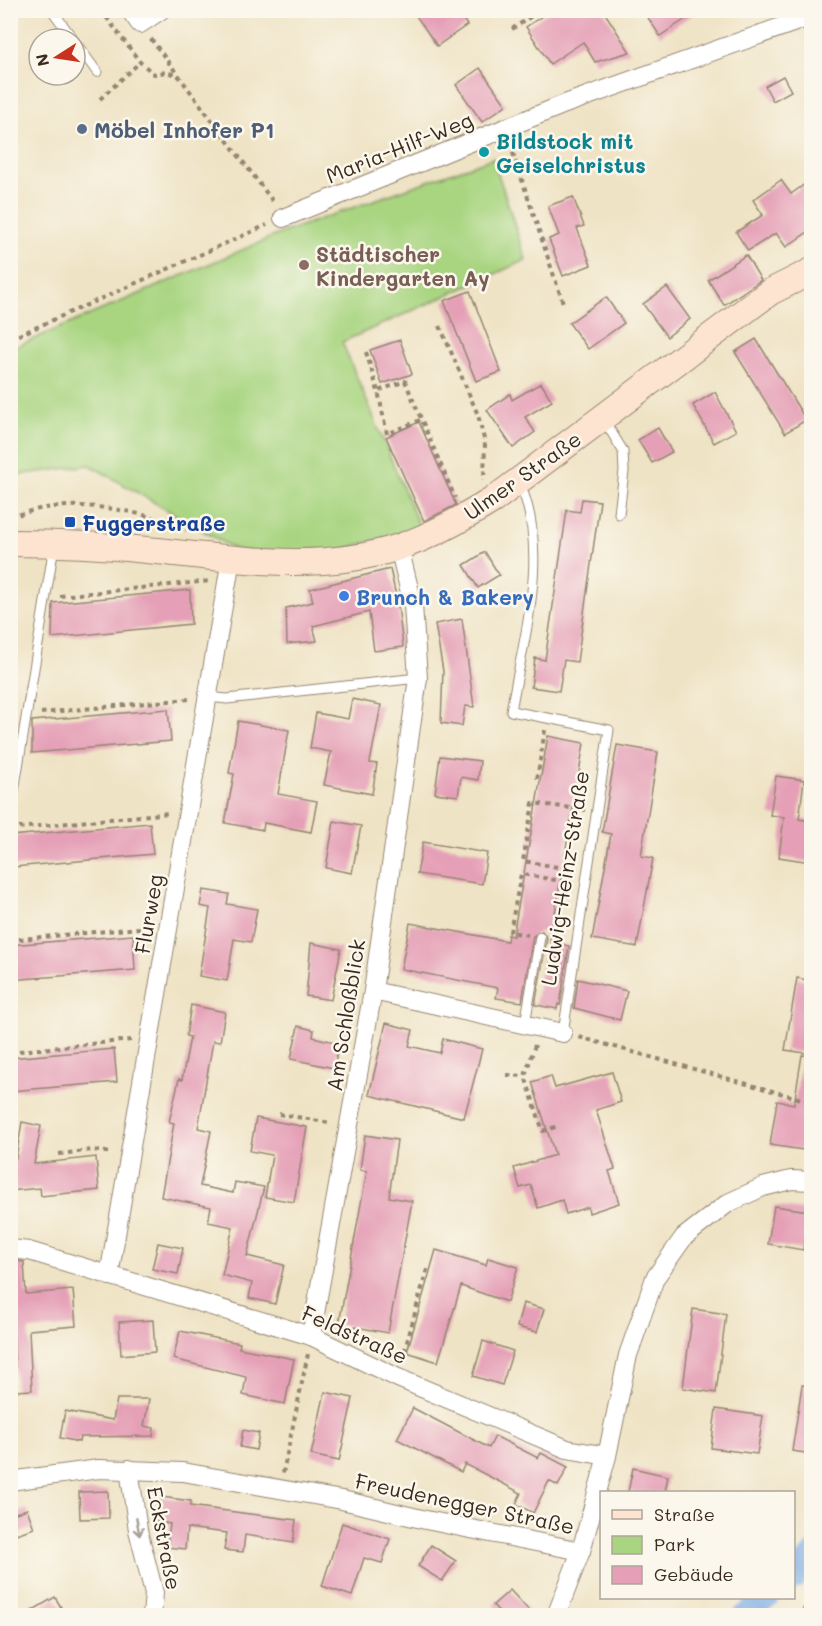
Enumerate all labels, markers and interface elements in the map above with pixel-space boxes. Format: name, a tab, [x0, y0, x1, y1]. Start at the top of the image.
north arrow	[27, 27, 87, 87]
text: N	[30, 52, 53, 68]
street label: Maria-Hilf-Weg	[322, 105, 476, 189]
place label: Möbel Inhofer P1	[94, 116, 274, 143]
marker: Möbel Inhofer P1	[75, 122, 89, 136]
place label: Bildstock mit Geiselchristus	[496, 127, 646, 178]
marker: Bildstock mit Geiselchristus	[477, 145, 491, 159]
place label: Städtischer Kindergarten Ay	[316, 240, 490, 292]
marker: Städtischer Kindergarten Ay	[297, 258, 311, 272]
street label: Ulmer Straße	[458, 425, 586, 525]
place label: Fuggerstraße	[82, 509, 225, 536]
marker: Fuggerstraße	[63, 515, 77, 529]
place label: Brunch & Bakery	[356, 583, 534, 611]
marker: Brunch & Bakery	[337, 589, 351, 603]
street label: Ludwig-Heinz-Straße	[534, 769, 594, 987]
street label: Flurweg	[128, 872, 168, 956]
street label: Am Schloßblick	[320, 937, 370, 1093]
street label: Feldstraße	[298, 1299, 412, 1369]
street label: Freudenegger Straße	[353, 1467, 577, 1539]
street label: Eckstraße	[142, 1484, 188, 1592]
legend	[600, 1491, 795, 1599]
text: Straße	[654, 1502, 715, 1526]
one-way arrow	[133, 1517, 144, 1536]
text: Park	[654, 1532, 695, 1556]
text: Gebäude	[654, 1562, 734, 1586]

